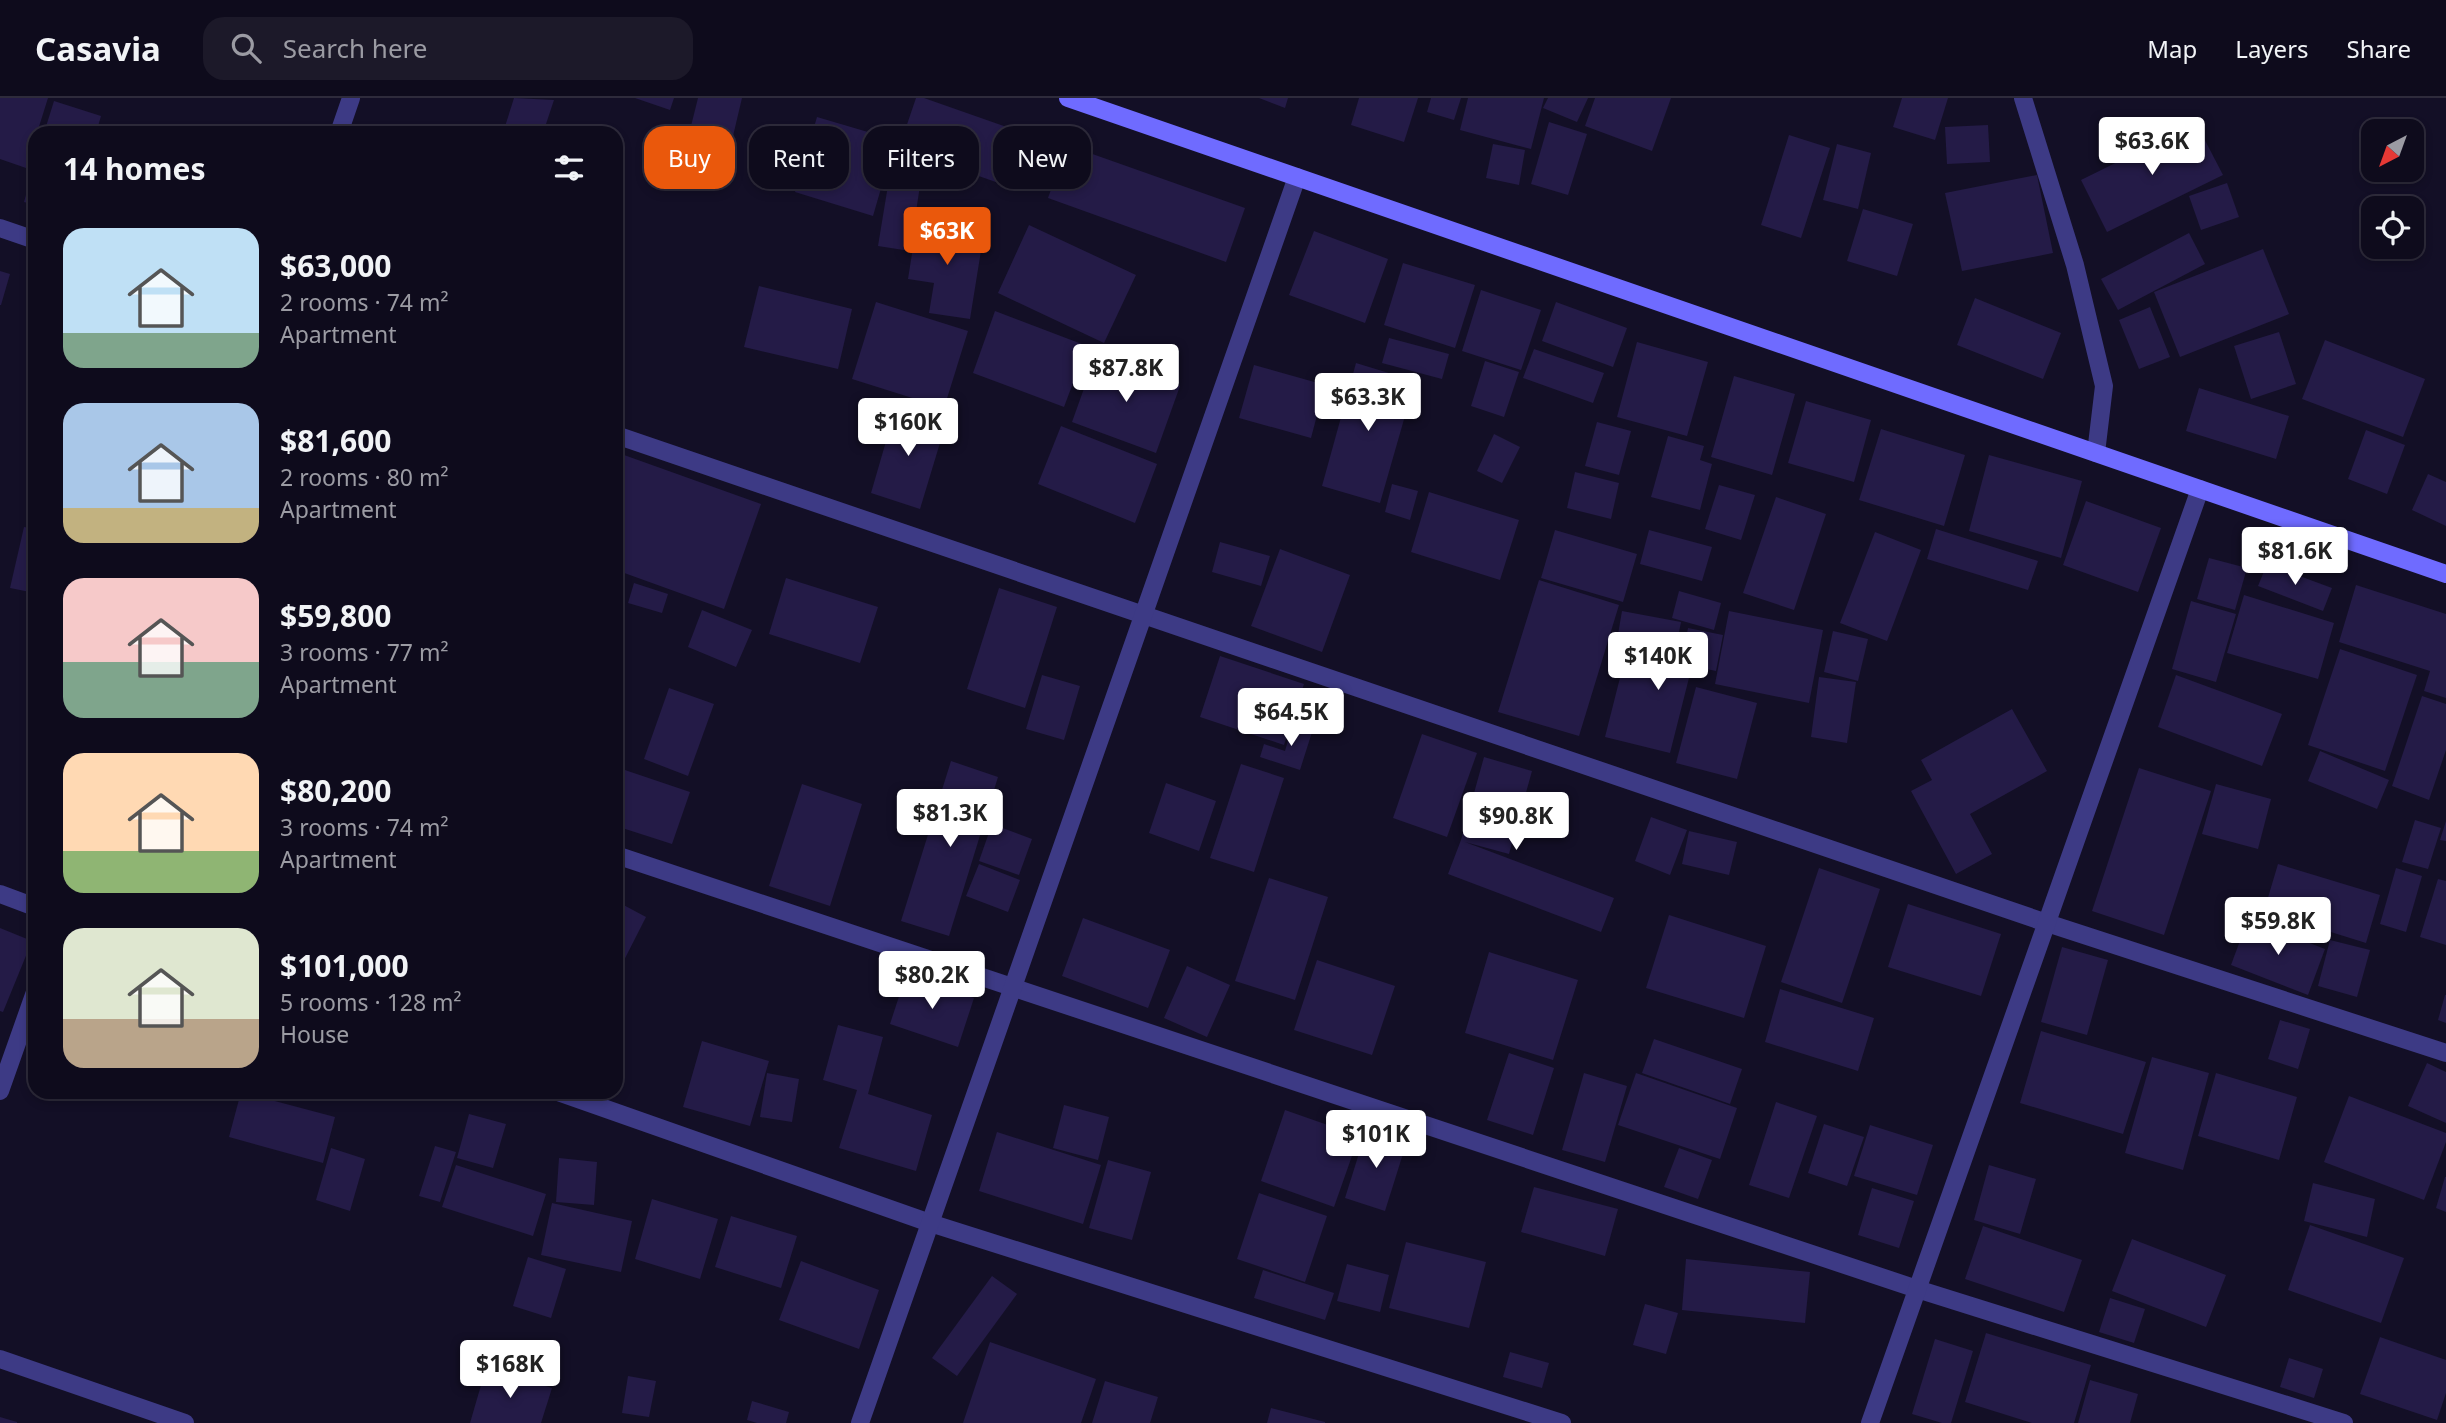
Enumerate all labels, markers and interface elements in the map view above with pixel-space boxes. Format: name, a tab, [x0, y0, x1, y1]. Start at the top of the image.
search box	[203, 17, 693, 80]
text: Casavia	[35, 26, 161, 71]
icon: search	[227, 29, 265, 67]
text: Search here	[283, 30, 427, 66]
text: Map	[2147, 32, 2197, 65]
text: Layers	[2235, 32, 2309, 65]
text: Share	[2347, 32, 2411, 65]
pin: $63.6K	[2095, 118, 2209, 177]
north arrow	[2361, 119, 2424, 182]
map controls	[2361, 119, 2424, 259]
text: $63.6K	[2115, 124, 2189, 156]
chip: Buy	[644, 126, 735, 189]
chip: Rent	[749, 126, 849, 189]
chip: Filters	[863, 126, 979, 189]
chip: New	[993, 126, 1091, 189]
text: 14 homes	[63, 148, 206, 189]
icon: filters	[550, 149, 588, 187]
button: locate	[2361, 196, 2424, 259]
pin: $63K	[906, 208, 988, 267]
text: $63K	[920, 214, 974, 246]
text: $63,000	[280, 245, 392, 286]
icon: home	[119, 256, 203, 340]
text: 2 rooms · 74 m²	[280, 286, 449, 318]
text: Apartment	[280, 318, 397, 350]
pin: $87.8K	[1069, 344, 1183, 404]
text: $87.8K	[1089, 351, 1163, 383]
pin: $63.3K	[1311, 374, 1425, 433]
text: $63.3K	[1331, 380, 1405, 412]
pin: $160K	[859, 398, 957, 458]
text: $160K	[874, 405, 942, 437]
text: $81,600	[280, 420, 392, 461]
icon: home	[119, 431, 203, 515]
text: 2 rooms · 80 m²	[280, 461, 449, 493]
text: Apartment	[280, 493, 397, 525]
pin: $81.6K	[2238, 528, 2352, 587]
text: $81.6K	[2258, 534, 2332, 566]
text: $59,800	[280, 595, 392, 636]
icon: home	[119, 606, 203, 690]
pin: $140K	[1609, 632, 1707, 692]
text: 3 rooms · 77 m²	[280, 636, 449, 668]
text: $140K	[1624, 639, 1692, 671]
text: Apartment	[280, 668, 397, 700]
pin: $64.5K	[1234, 688, 1348, 748]
text: $64.5K	[1254, 695, 1328, 727]
text: $80,200	[280, 770, 392, 811]
icon: home	[119, 781, 203, 865]
pin: $81.3K	[893, 790, 1007, 849]
pin: $90.8K	[1459, 792, 1573, 852]
text: $81.3K	[913, 796, 987, 828]
text: $90.8K	[1479, 799, 1553, 831]
text: 3 rooms · 74 m²	[280, 811, 449, 843]
text: Apartment	[280, 843, 397, 875]
pin: $59.8K	[2221, 898, 2335, 957]
text: $59.8K	[2241, 904, 2315, 936]
text: $101,000	[280, 945, 409, 986]
pin: $80.2K	[875, 951, 989, 1011]
icon: home	[119, 956, 203, 1040]
text: $80.2K	[895, 958, 969, 990]
text: 5 rooms · 128 m²	[280, 986, 462, 1018]
text: House	[280, 1018, 349, 1050]
pin: $101K	[1327, 1110, 1425, 1170]
text: $101K	[1342, 1117, 1410, 1149]
pin: $168K	[461, 1340, 559, 1400]
text: $168K	[476, 1347, 544, 1379]

